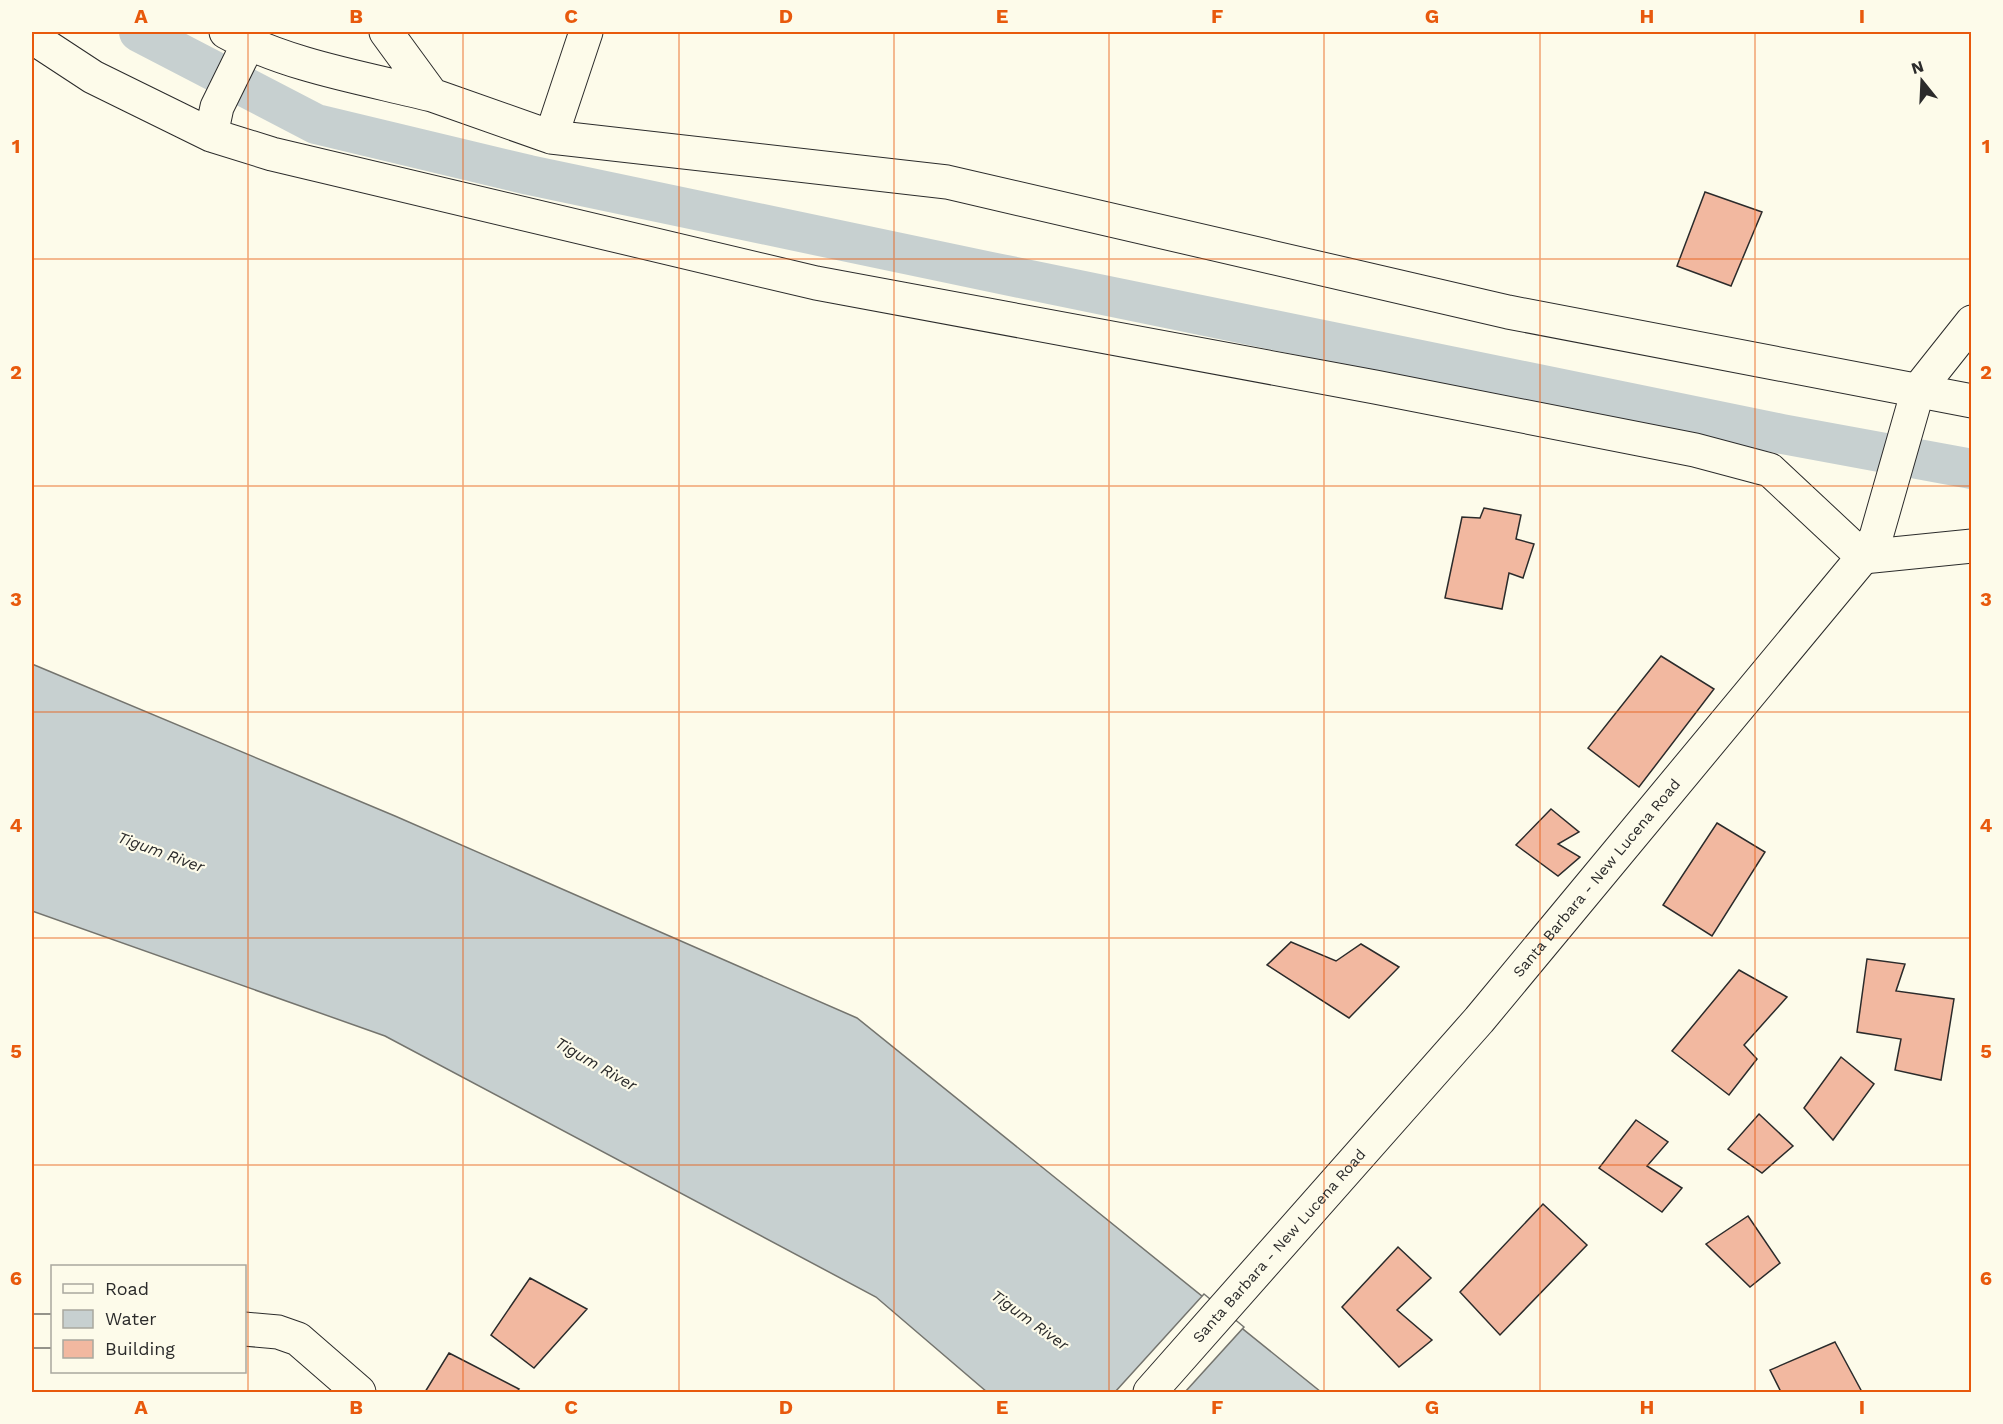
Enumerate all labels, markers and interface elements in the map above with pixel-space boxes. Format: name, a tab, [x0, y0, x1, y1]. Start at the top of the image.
text: A	[134, 4, 148, 28]
text: B	[349, 4, 363, 28]
text: C	[564, 4, 578, 28]
text: D	[779, 4, 793, 28]
text: E	[996, 4, 1008, 28]
text: F	[1211, 4, 1223, 28]
text: G	[1425, 4, 1439, 28]
text: H	[1640, 4, 1654, 28]
text: I	[1859, 4, 1865, 28]
north arrow	[1892, 51, 1952, 111]
text: N	[1909, 56, 1926, 78]
text: 1	[12, 134, 20, 158]
text: 1	[1982, 134, 1990, 158]
text: 2	[10, 360, 22, 384]
text: 2	[1980, 360, 1992, 384]
text: 3	[10, 587, 22, 611]
text: 3	[1980, 587, 1992, 611]
street label: Santa Barbara - New Lucena Road	[1509, 775, 1684, 981]
text: 4	[10, 813, 23, 837]
text: 4	[1980, 813, 1993, 837]
water label: Tigum River	[115, 828, 208, 877]
water label: Tigum River	[552, 1033, 641, 1095]
text: 5	[10, 1039, 22, 1063]
text: 5	[1980, 1039, 1992, 1063]
street label: Santa Barbara - New Lucena Road	[1189, 1146, 1369, 1346]
legend	[51, 1265, 246, 1373]
text: 6	[10, 1266, 22, 1290]
text: 6	[1980, 1266, 1992, 1290]
text: Road	[105, 1278, 149, 1299]
water label: Tigum River	[988, 1286, 1073, 1355]
text: Water	[105, 1308, 157, 1329]
text: Building	[105, 1338, 175, 1359]
text: A	[134, 1395, 148, 1419]
text: B	[349, 1395, 363, 1419]
text: C	[564, 1395, 578, 1419]
text: D	[779, 1395, 793, 1419]
text: E	[996, 1395, 1008, 1419]
text: F	[1211, 1395, 1223, 1419]
text: G	[1425, 1395, 1439, 1419]
text: H	[1640, 1395, 1654, 1419]
text: I	[1859, 1395, 1865, 1419]

